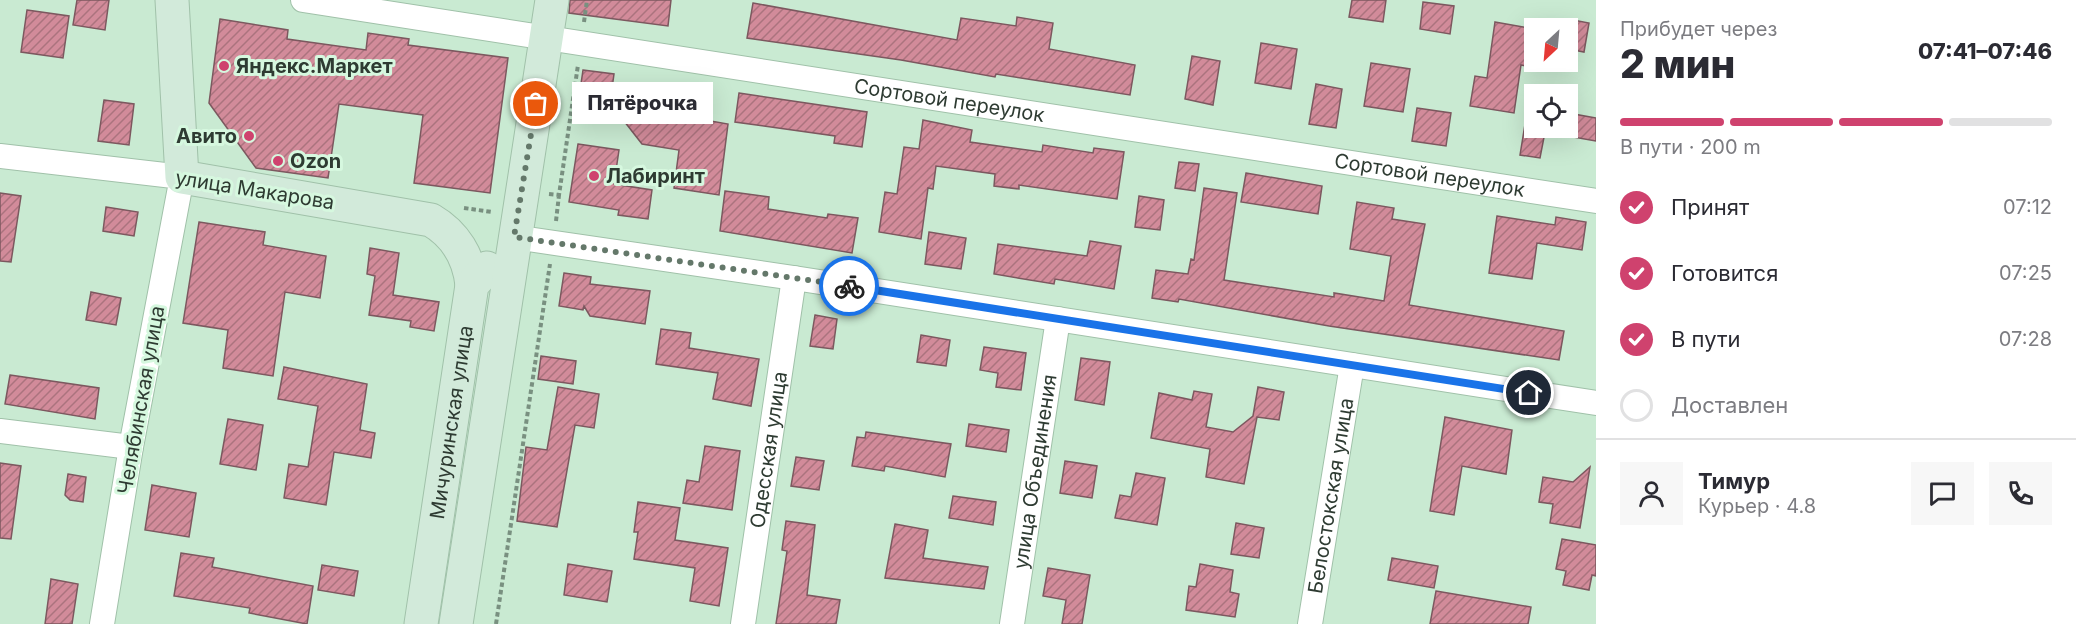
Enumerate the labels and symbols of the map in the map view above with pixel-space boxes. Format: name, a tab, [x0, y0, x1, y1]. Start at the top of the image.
north arrow	[1524, 18, 1578, 72]
place label: Яндекс.Маркет	[236, 54, 393, 78]
marker: Яндекс.Маркет	[217, 59, 231, 73]
street label: Сортовой переулок	[852, 74, 1046, 127]
pin	[510, 78, 561, 129]
callout: Пятёрочка	[572, 83, 713, 125]
place label: Авито	[176, 124, 237, 148]
marker: Авито	[242, 129, 256, 143]
street label: Сортовой переулок	[1333, 148, 1526, 202]
place label: Ozon	[290, 149, 341, 173]
marker: Ozon	[271, 154, 285, 168]
place label: Лабиринт	[606, 164, 705, 188]
street label: улица Макарова	[174, 166, 336, 214]
marker: Лабиринт	[587, 169, 601, 183]
courier	[819, 256, 879, 316]
street label: Челябинская улица	[113, 304, 169, 496]
street label: Мичуринская улица	[425, 324, 478, 521]
pin	[1503, 367, 1554, 418]
street label: Одесская улица	[745, 370, 792, 530]
street label: улица Объединения	[1008, 373, 1062, 571]
street label: Белостокская улица	[1303, 396, 1359, 595]

